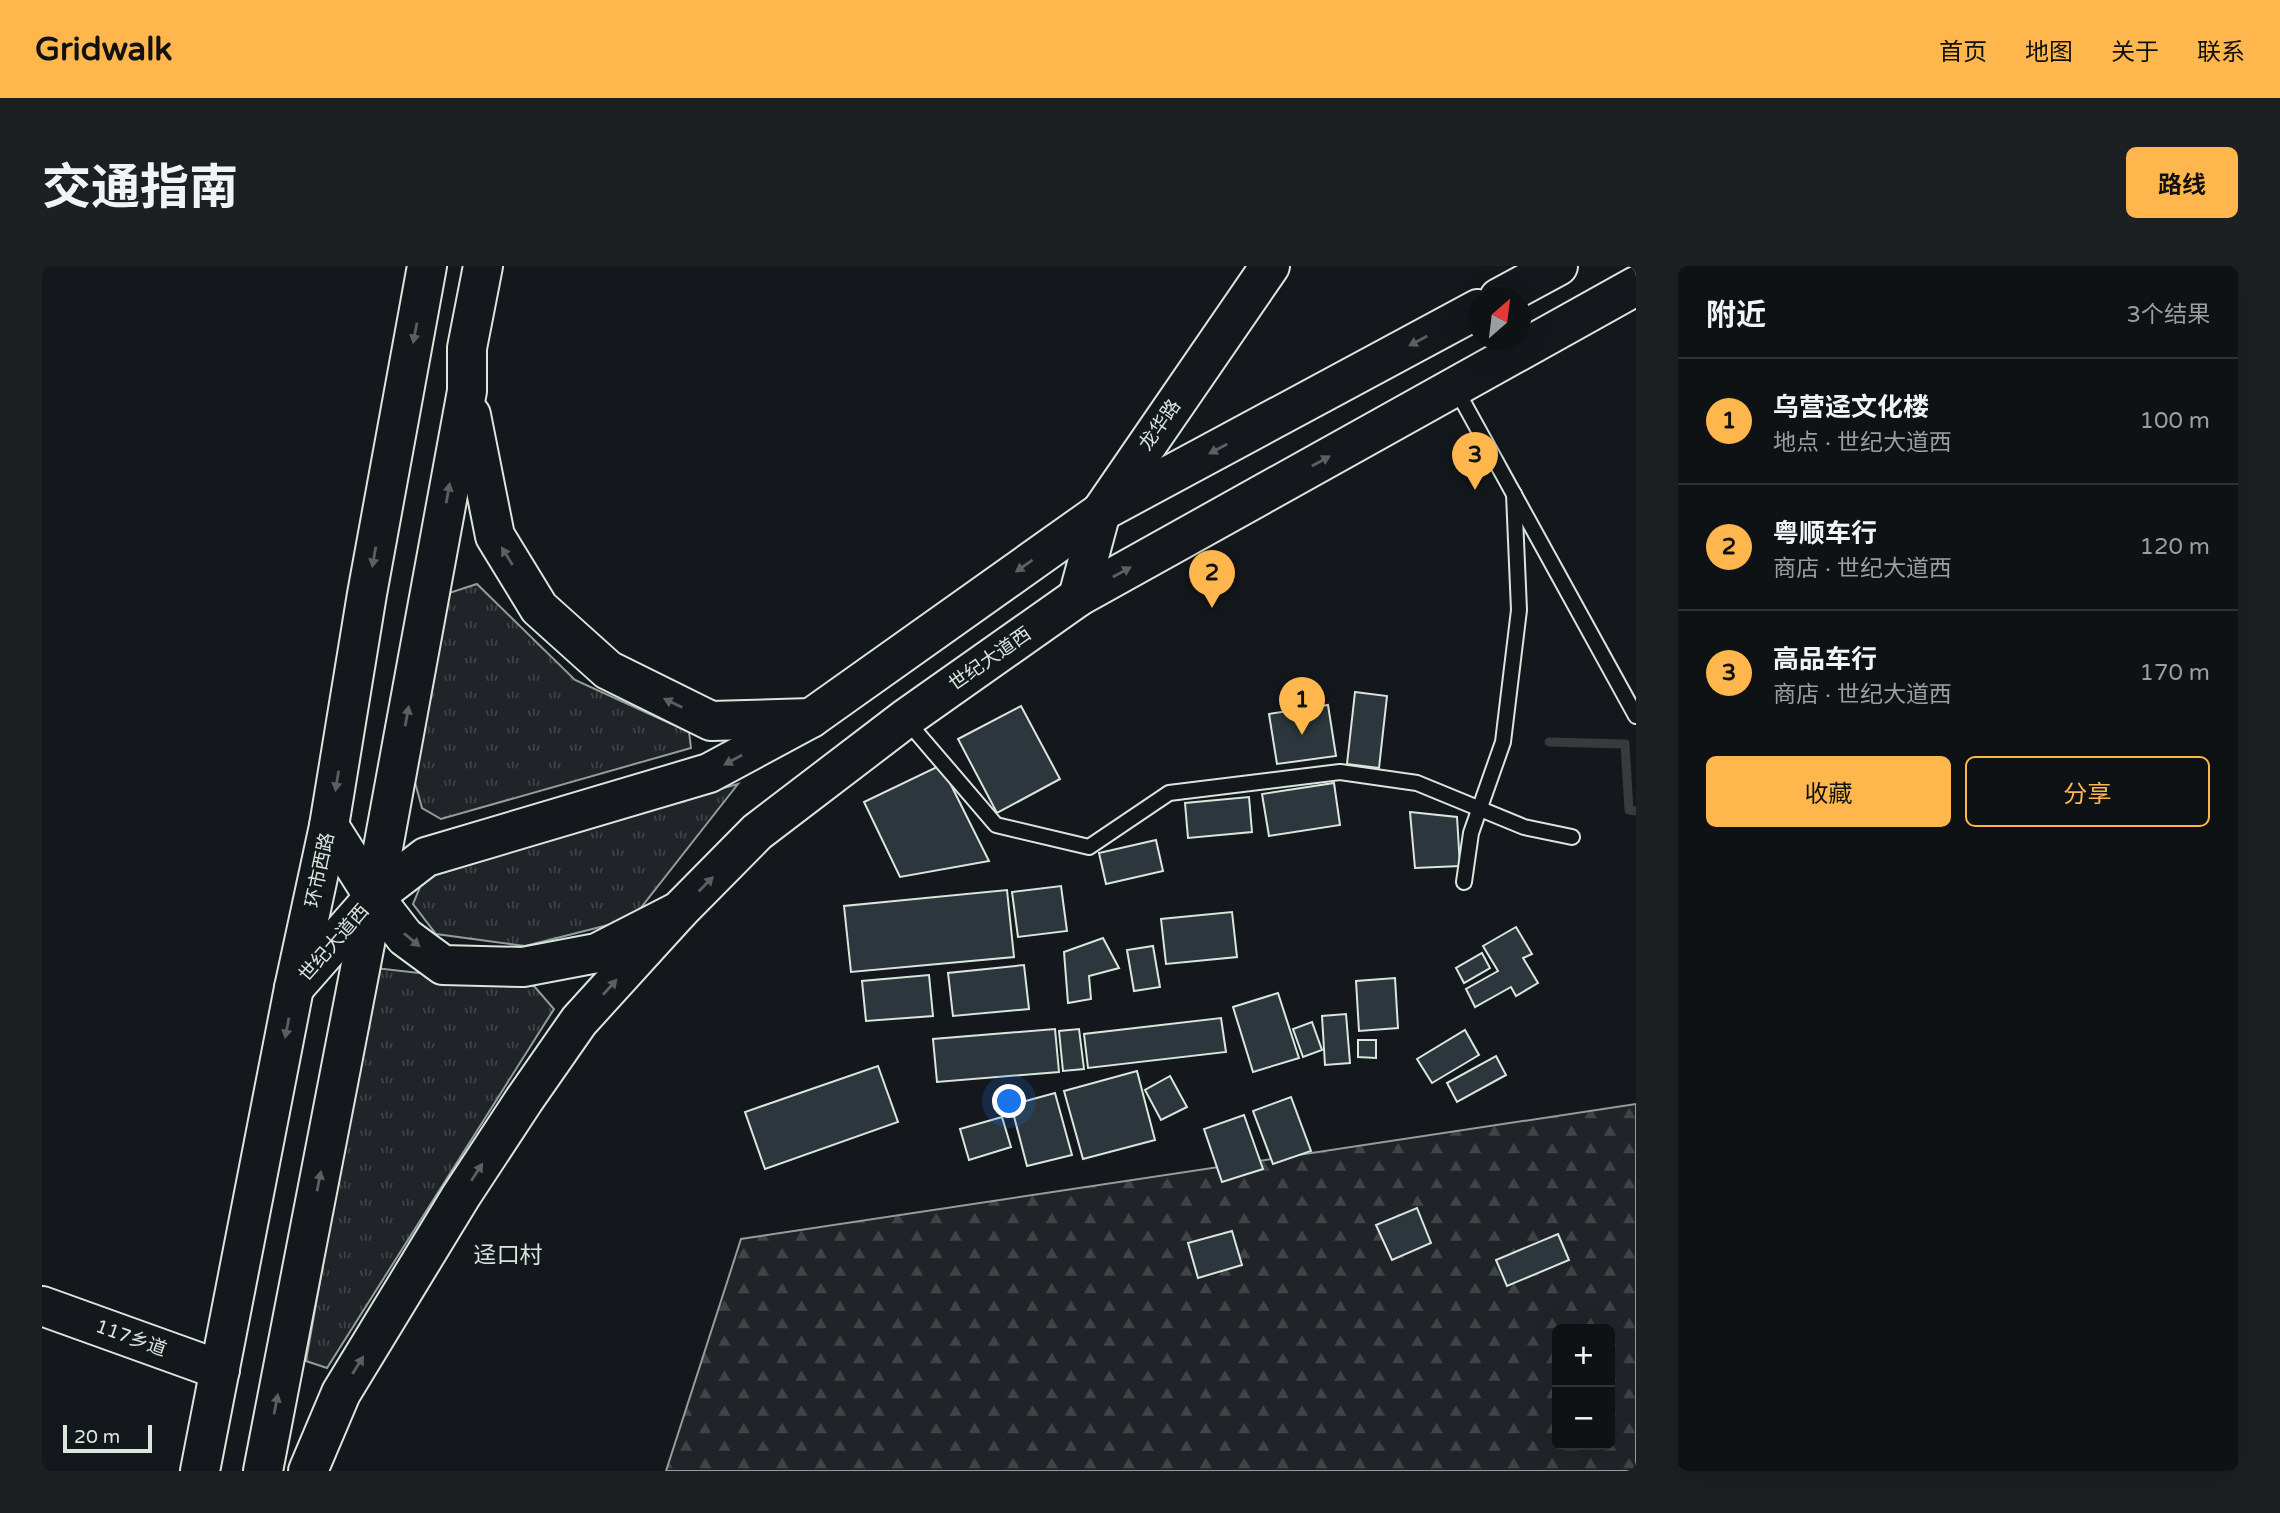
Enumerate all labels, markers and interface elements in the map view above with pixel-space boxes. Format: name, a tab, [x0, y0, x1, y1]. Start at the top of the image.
text: Gridwalk	[35, 30, 172, 69]
text: 首页	[1939, 38, 1987, 67]
text: 地图	[2025, 38, 2073, 67]
text: 关于	[2111, 38, 2159, 67]
text: 联系	[2197, 38, 2245, 67]
button: 路线	[2126, 147, 2238, 218]
text: 交通指南	[42, 159, 238, 218]
north arrow	[1468, 287, 1531, 350]
text: 附近	[1706, 297, 1766, 334]
text: 3个结果	[2127, 301, 2210, 329]
one-way arrow	[409, 322, 420, 344]
one-way arrow	[1409, 335, 1428, 347]
text: 乌营迳文化楼	[1773, 392, 1929, 423]
street label: 龙华路	[1135, 395, 1185, 455]
text: 1	[1722, 407, 1736, 435]
text: 100 m	[2140, 407, 2210, 435]
text: 地点 · 世纪大道西	[1773, 429, 1952, 457]
pin: 3	[1452, 432, 1498, 490]
one-way arrow	[1208, 443, 1228, 454]
one-way arrow	[1311, 455, 1331, 467]
one-way arrow	[443, 482, 454, 504]
text: 粤顺车行	[1773, 518, 1877, 549]
text: 2	[1722, 533, 1736, 561]
text: 120 m	[2140, 533, 2210, 561]
one-way arrow	[368, 546, 379, 568]
one-way arrow	[500, 546, 513, 565]
pin: 2	[1189, 550, 1235, 608]
text: 商店 · 世纪大道西	[1773, 555, 1952, 583]
one-way arrow	[1015, 559, 1033, 573]
one-way arrow	[1113, 566, 1132, 578]
street label: 世纪大道西	[945, 623, 1035, 695]
text: 高品车行	[1773, 644, 1877, 675]
text: 3	[1722, 659, 1736, 687]
text: 170 m	[2140, 659, 2210, 687]
pin: 1	[1279, 677, 1325, 735]
text: 商店 · 世纪大道西	[1773, 681, 1952, 709]
one-way arrow	[663, 697, 683, 708]
one-way arrow	[402, 705, 413, 727]
one-way arrow	[723, 754, 743, 766]
button: 收藏	[1706, 756, 1951, 827]
button: 分享	[1965, 756, 2210, 827]
one-way arrow	[331, 770, 342, 792]
street label: 环市西路	[301, 831, 339, 909]
one-way arrow	[697, 875, 714, 892]
street label: 世纪大道西	[295, 900, 373, 986]
one-way arrow	[403, 932, 420, 947]
one-way arrow	[602, 978, 618, 996]
one-way arrow	[281, 1017, 292, 1039]
your location	[992, 1084, 1026, 1118]
one-way arrow	[471, 1162, 484, 1181]
one-way arrow	[314, 1170, 325, 1192]
district label: 迳口村	[474, 1242, 543, 1270]
street label: 117乡道	[93, 1315, 169, 1361]
map controls	[1552, 1324, 1615, 1450]
button: +	[1552, 1324, 1615, 1387]
one-way arrow	[351, 1356, 364, 1375]
button: −	[1552, 1387, 1615, 1450]
one-way arrow	[271, 1393, 282, 1415]
scale bar	[63, 1422, 152, 1454]
text: 20 m	[74, 1426, 120, 1448]

